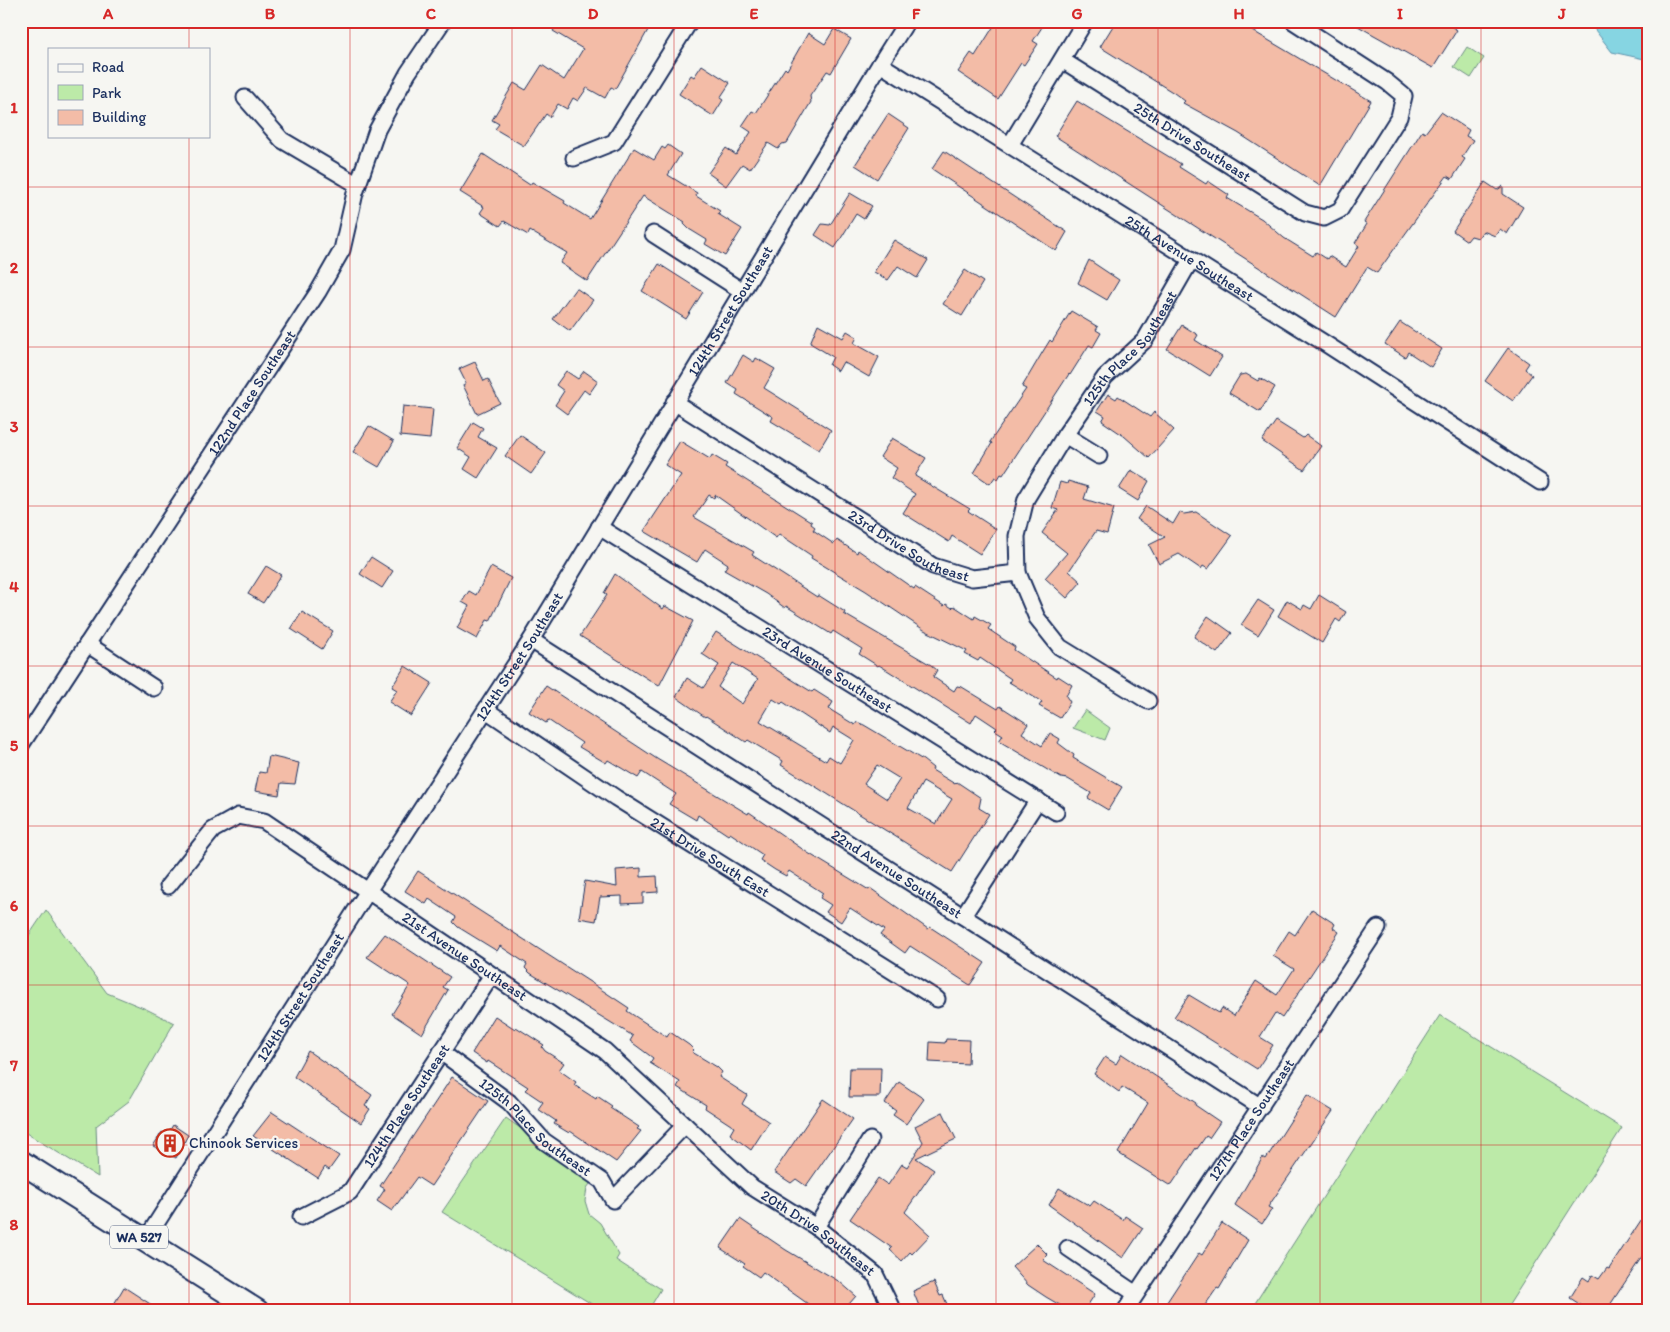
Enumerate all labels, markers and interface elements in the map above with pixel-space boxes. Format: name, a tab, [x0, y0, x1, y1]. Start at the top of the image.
text: A	[102, 4, 114, 23]
text: B	[265, 4, 276, 23]
text: C	[426, 4, 437, 23]
text: D	[588, 4, 599, 23]
text: E	[750, 4, 759, 23]
text: F	[912, 4, 921, 23]
text: G	[1071, 4, 1083, 23]
text: H	[1233, 4, 1245, 23]
text: I	[1397, 4, 1403, 23]
text: J	[1557, 4, 1566, 23]
legend	[48, 48, 210, 138]
text: Road	[92, 58, 125, 76]
text: Park	[92, 84, 122, 102]
text: 1	[10, 98, 18, 117]
street label: 25th Drive Southeast	[1130, 98, 1255, 186]
text: Building	[92, 108, 146, 126]
street label: 25th Avenue Southeast	[1122, 211, 1257, 306]
street label: 124th Street Southeast	[684, 242, 777, 379]
text: 2	[10, 258, 19, 277]
street label: 125th Place Southeast	[1079, 287, 1181, 409]
street label: 122nd Place Southeast	[204, 327, 300, 459]
text: 3	[10, 417, 19, 436]
street label: 23rd Drive Southeast	[845, 506, 972, 586]
text: 4	[9, 577, 19, 596]
street label: 124th Street Southeast	[472, 589, 567, 725]
street label: 23rd Avenue Southeast	[759, 622, 896, 717]
text: 5	[10, 736, 19, 755]
street label: 21st Drive South East	[647, 813, 773, 901]
street label: 22nd Avenue Southeast	[828, 825, 966, 923]
text: 6	[10, 896, 19, 915]
street label: 21st Avenue Southeast	[399, 908, 531, 1005]
street label: 124th Street Southeast	[253, 929, 348, 1065]
street label: 124th Place Southeast	[359, 1040, 454, 1171]
street label: 127th Place Southeast	[1204, 1055, 1298, 1184]
text: 7	[9, 1056, 18, 1075]
street label: 125th Place Southeast	[476, 1074, 595, 1180]
building icon: Chinook Services	[155, 1128, 185, 1158]
place label: Chinook Services	[189, 1134, 299, 1152]
street label: 20th Drive Southeast	[758, 1186, 879, 1280]
text: 8	[10, 1215, 19, 1234]
road number: WA 527	[110, 1226, 168, 1248]

